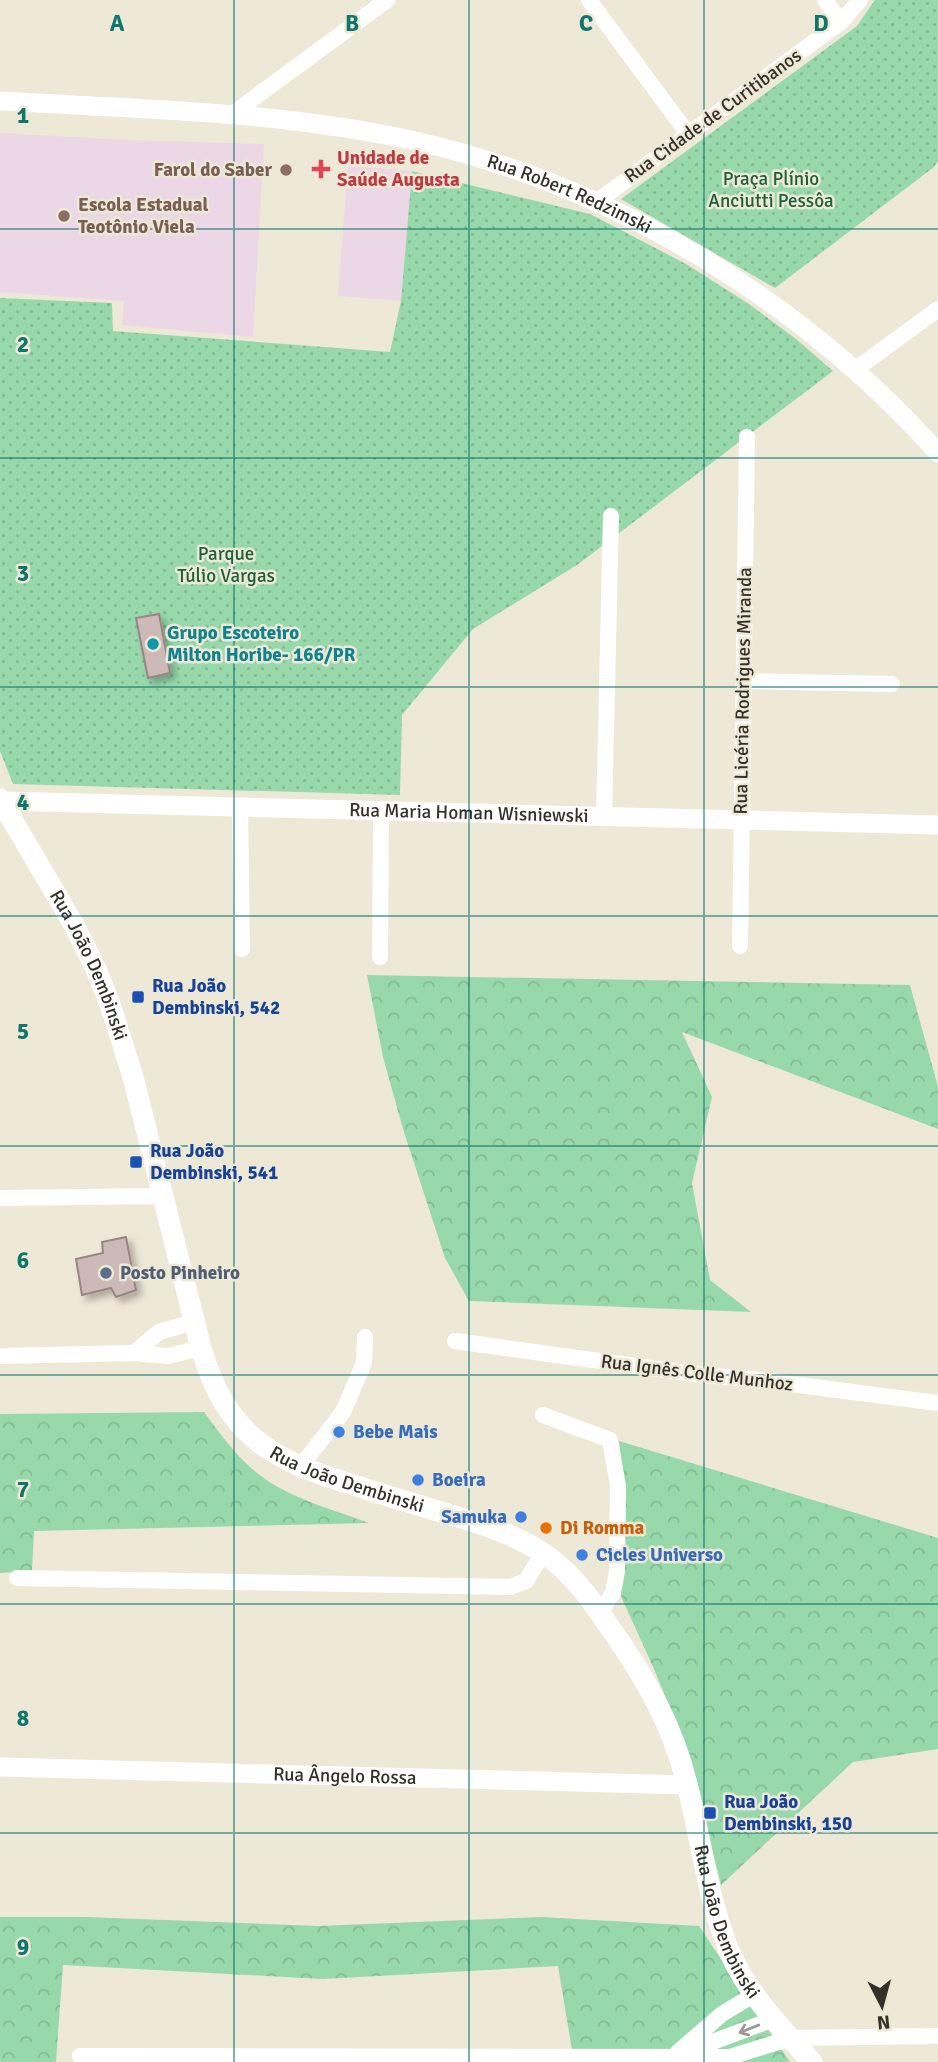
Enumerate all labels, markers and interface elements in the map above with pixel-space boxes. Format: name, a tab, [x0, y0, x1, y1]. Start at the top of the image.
text: A	[110, 9, 125, 38]
text: B	[345, 9, 359, 38]
text: C	[579, 9, 593, 38]
text: D	[813, 9, 829, 38]
street label: Rua Cidade de Curitibanos	[620, 44, 806, 188]
text: 1	[17, 101, 29, 130]
place label: Unidade de Saúde Augusta	[337, 146, 460, 192]
street label: Rua Robert Redzimski	[484, 149, 656, 239]
place label: Farol do Saber	[154, 158, 272, 182]
marker: Unidade de Saúde Augusta	[311, 159, 331, 179]
marker: Farol do Saber	[278, 162, 294, 178]
park label: Praça Plínio Anciutti Pessôa	[708, 167, 834, 213]
place label: Escola Estadual Teotônio Viela	[78, 193, 209, 239]
marker: Escola Estadual Teotônio Viela	[56, 208, 72, 224]
text: 2	[17, 330, 29, 359]
park label: Parque Túlio Vargas	[177, 542, 275, 588]
text: 3	[17, 559, 29, 588]
street label: Rua Licéria Rodrigues Miranda	[729, 567, 757, 815]
place label: Grupo Escoteiro Milton Horibe- 166/PR	[167, 621, 356, 667]
marker: Grupo Escoteiro Milton Horibe- 166/PR	[145, 636, 161, 652]
text: 4	[17, 788, 29, 817]
street label: Rua Maria Homan Wisniewski	[349, 798, 589, 828]
street label: Rua João Dembinski	[44, 886, 133, 1043]
place label: Rua João Dembinski, 542	[152, 974, 280, 1020]
marker: Rua João Dembinski, 542	[130, 989, 146, 1005]
text: 5	[17, 1017, 29, 1046]
place label: Rua João Dembinski, 541	[150, 1139, 278, 1185]
marker: Rua João Dembinski, 541	[128, 1154, 144, 1170]
text: 6	[17, 1246, 29, 1275]
place label: Posto Pinheiro	[120, 1261, 240, 1285]
marker: Posto Pinheiro	[98, 1265, 114, 1281]
street label: Rua Ignês Colle Munhoz	[600, 1349, 794, 1397]
place label: Bebe Mais	[353, 1420, 438, 1444]
marker: Bebe Mais	[331, 1424, 347, 1440]
street label: Rua João Dembinski	[265, 1441, 427, 1518]
place label: Boeira	[432, 1468, 486, 1492]
marker: Boeira	[410, 1472, 426, 1488]
text: 7	[17, 1475, 29, 1504]
place label: Samuka	[441, 1505, 507, 1529]
marker: Samuka	[513, 1509, 529, 1525]
place label: Di Romma	[560, 1516, 645, 1540]
marker: Di Romma	[538, 1520, 554, 1536]
place label: Cicles Universo	[596, 1543, 723, 1567]
marker: Cicles Universo	[574, 1547, 590, 1563]
text: 8	[17, 1704, 29, 1733]
street label: Rua Ângelo Rossa	[273, 1762, 417, 1790]
place label: Rua João Dembinski, 150	[724, 1790, 852, 1836]
marker: Rua João Dembinski, 150	[702, 1805, 718, 1821]
street label: Rua João Dembinski	[689, 1843, 765, 2004]
text: 9	[17, 1933, 29, 1962]
north arrow	[847, 1971, 917, 2041]
text: N	[876, 2009, 891, 2035]
one-way arrow	[739, 2023, 760, 2036]

